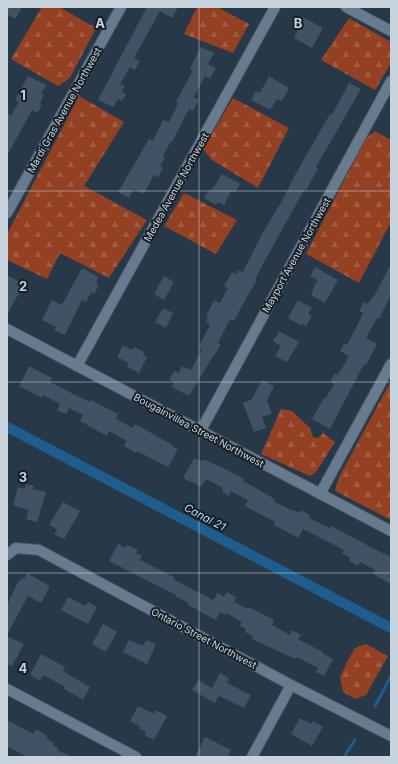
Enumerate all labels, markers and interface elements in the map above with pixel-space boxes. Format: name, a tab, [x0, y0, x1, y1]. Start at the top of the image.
text: A	[95, 15, 105, 31]
text: B	[294, 15, 303, 31]
street label: Mardi Gras Avenue Northwest	[24, 45, 104, 175]
text: 1	[20, 87, 26, 103]
street label: Medea Avenue Northwest	[141, 130, 211, 243]
street label: Mayport Avenue Northwest	[259, 195, 333, 314]
text: 2	[19, 278, 27, 294]
street label: Bougainvillea Street Northwest	[132, 391, 267, 470]
text: 3	[19, 469, 27, 485]
water label: Canal 21	[182, 500, 229, 534]
street label: Ontario Street Northwest	[149, 605, 259, 671]
text: 4	[19, 660, 28, 676]

